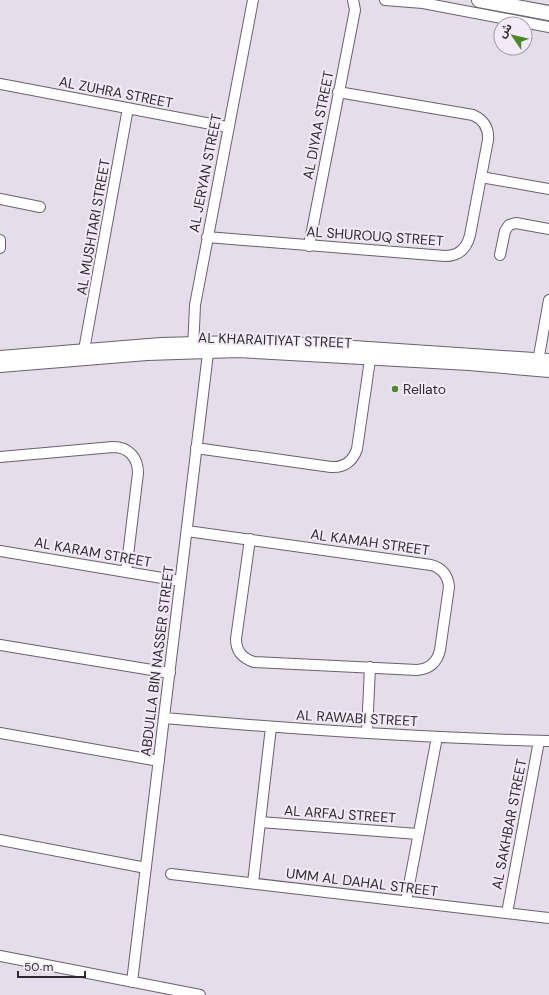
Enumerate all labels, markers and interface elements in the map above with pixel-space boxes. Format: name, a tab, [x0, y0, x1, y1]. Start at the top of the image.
north arrow	[493, 16, 533, 56]
text: ش	[495, 20, 515, 40]
street label: AL DIYAA STREET	[299, 69, 337, 181]
street label: AL ZUHRA STREET	[57, 72, 175, 112]
street label: AL JERYAN STREET	[185, 112, 225, 234]
street label: AL MUSHTARI STREET	[72, 157, 114, 297]
street label: AL SHUROUQ STREET	[306, 222, 445, 250]
street label: AL KHARAITIYAT STREET	[198, 328, 352, 352]
place label: Rellato	[403, 380, 446, 398]
marker: Rellato	[390, 384, 400, 394]
street label: AL KAMAH STREET	[309, 525, 431, 559]
street label: AL KARAM STREET	[33, 533, 153, 571]
street label: ABDULLA BIN NASSER STREET	[136, 564, 178, 758]
street label: AL RAWABI STREET	[296, 706, 419, 730]
street label: AL SAKHBAR STREET	[487, 757, 531, 891]
street label: AL ARFAJ STREET	[283, 801, 397, 827]
street label: UMM AL DAHAL STREET	[285, 864, 439, 900]
scale bar	[18, 953, 85, 979]
text: 50 m	[24, 959, 53, 975]

